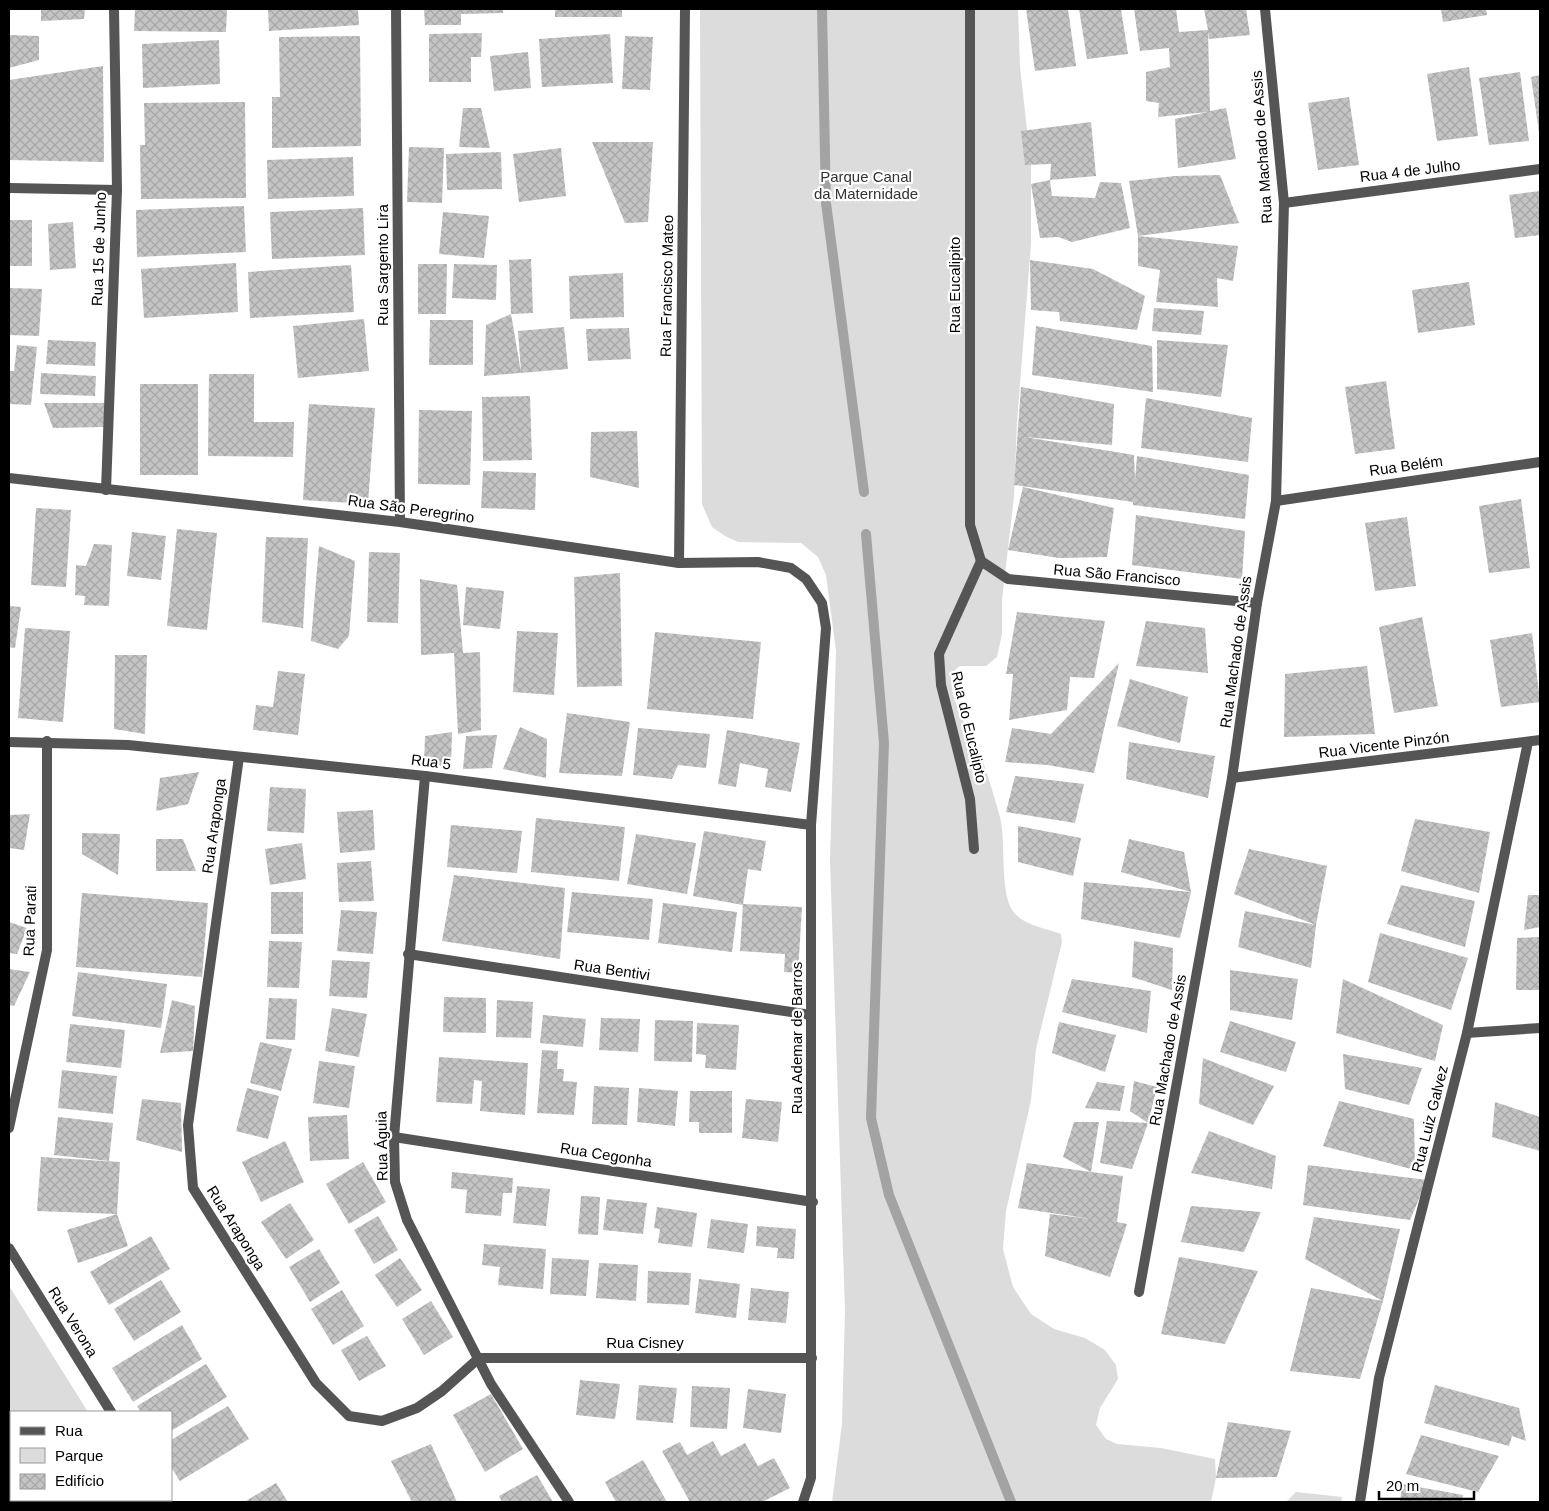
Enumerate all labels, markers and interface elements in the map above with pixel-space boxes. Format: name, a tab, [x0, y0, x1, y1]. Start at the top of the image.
street label: Rua Machado de Assis	[1248, 70, 1275, 224]
street label: Rua 4 de Julho	[1359, 156, 1461, 185]
park label: Parque Canal da Maternidade	[814, 168, 918, 202]
street label: Rua 15 de Junho	[88, 192, 109, 306]
street label: Rua Sargento Lira	[374, 203, 391, 326]
street label: Rua Francisco Mateo	[657, 215, 676, 357]
street label: Rua Eucalipito	[946, 237, 963, 333]
street label: Rua Belém	[1368, 452, 1444, 479]
street label: Rua São Peregrino	[347, 491, 475, 526]
street label: Rua São Francisco	[1053, 560, 1181, 589]
street label: Rua Machado de Assis	[1216, 575, 1255, 729]
street label: Rua do Eucalipto	[948, 669, 991, 784]
street label: Rua Vicente Pinzón	[1318, 728, 1450, 761]
street label: Rua 5	[410, 751, 452, 772]
street label: Rua Araponga	[198, 777, 229, 875]
street label: Rua Parati	[20, 885, 39, 957]
street label: Rua Bentivi	[573, 956, 651, 983]
street label: Rua Ademar de Barros	[788, 962, 805, 1114]
street label: Rua Machado de Assis	[1146, 973, 1189, 1127]
street label: Rua Luiz Galvez	[1408, 1063, 1451, 1174]
street label: Rua Águia	[372, 1110, 391, 1181]
street label: Rua Cegonha	[559, 1139, 654, 1170]
street label: Rua Araponga	[204, 1183, 269, 1273]
street label: Rua Verona	[45, 1284, 102, 1360]
street label: Rua Cisney	[606, 1334, 684, 1351]
legend	[10, 1411, 172, 1501]
text: Rua	[55, 1422, 83, 1439]
text: Parque	[55, 1447, 103, 1464]
scale bar	[1379, 1468, 1474, 1500]
text: Edifício	[55, 1472, 104, 1489]
text: 20 m	[1386, 1477, 1419, 1494]

